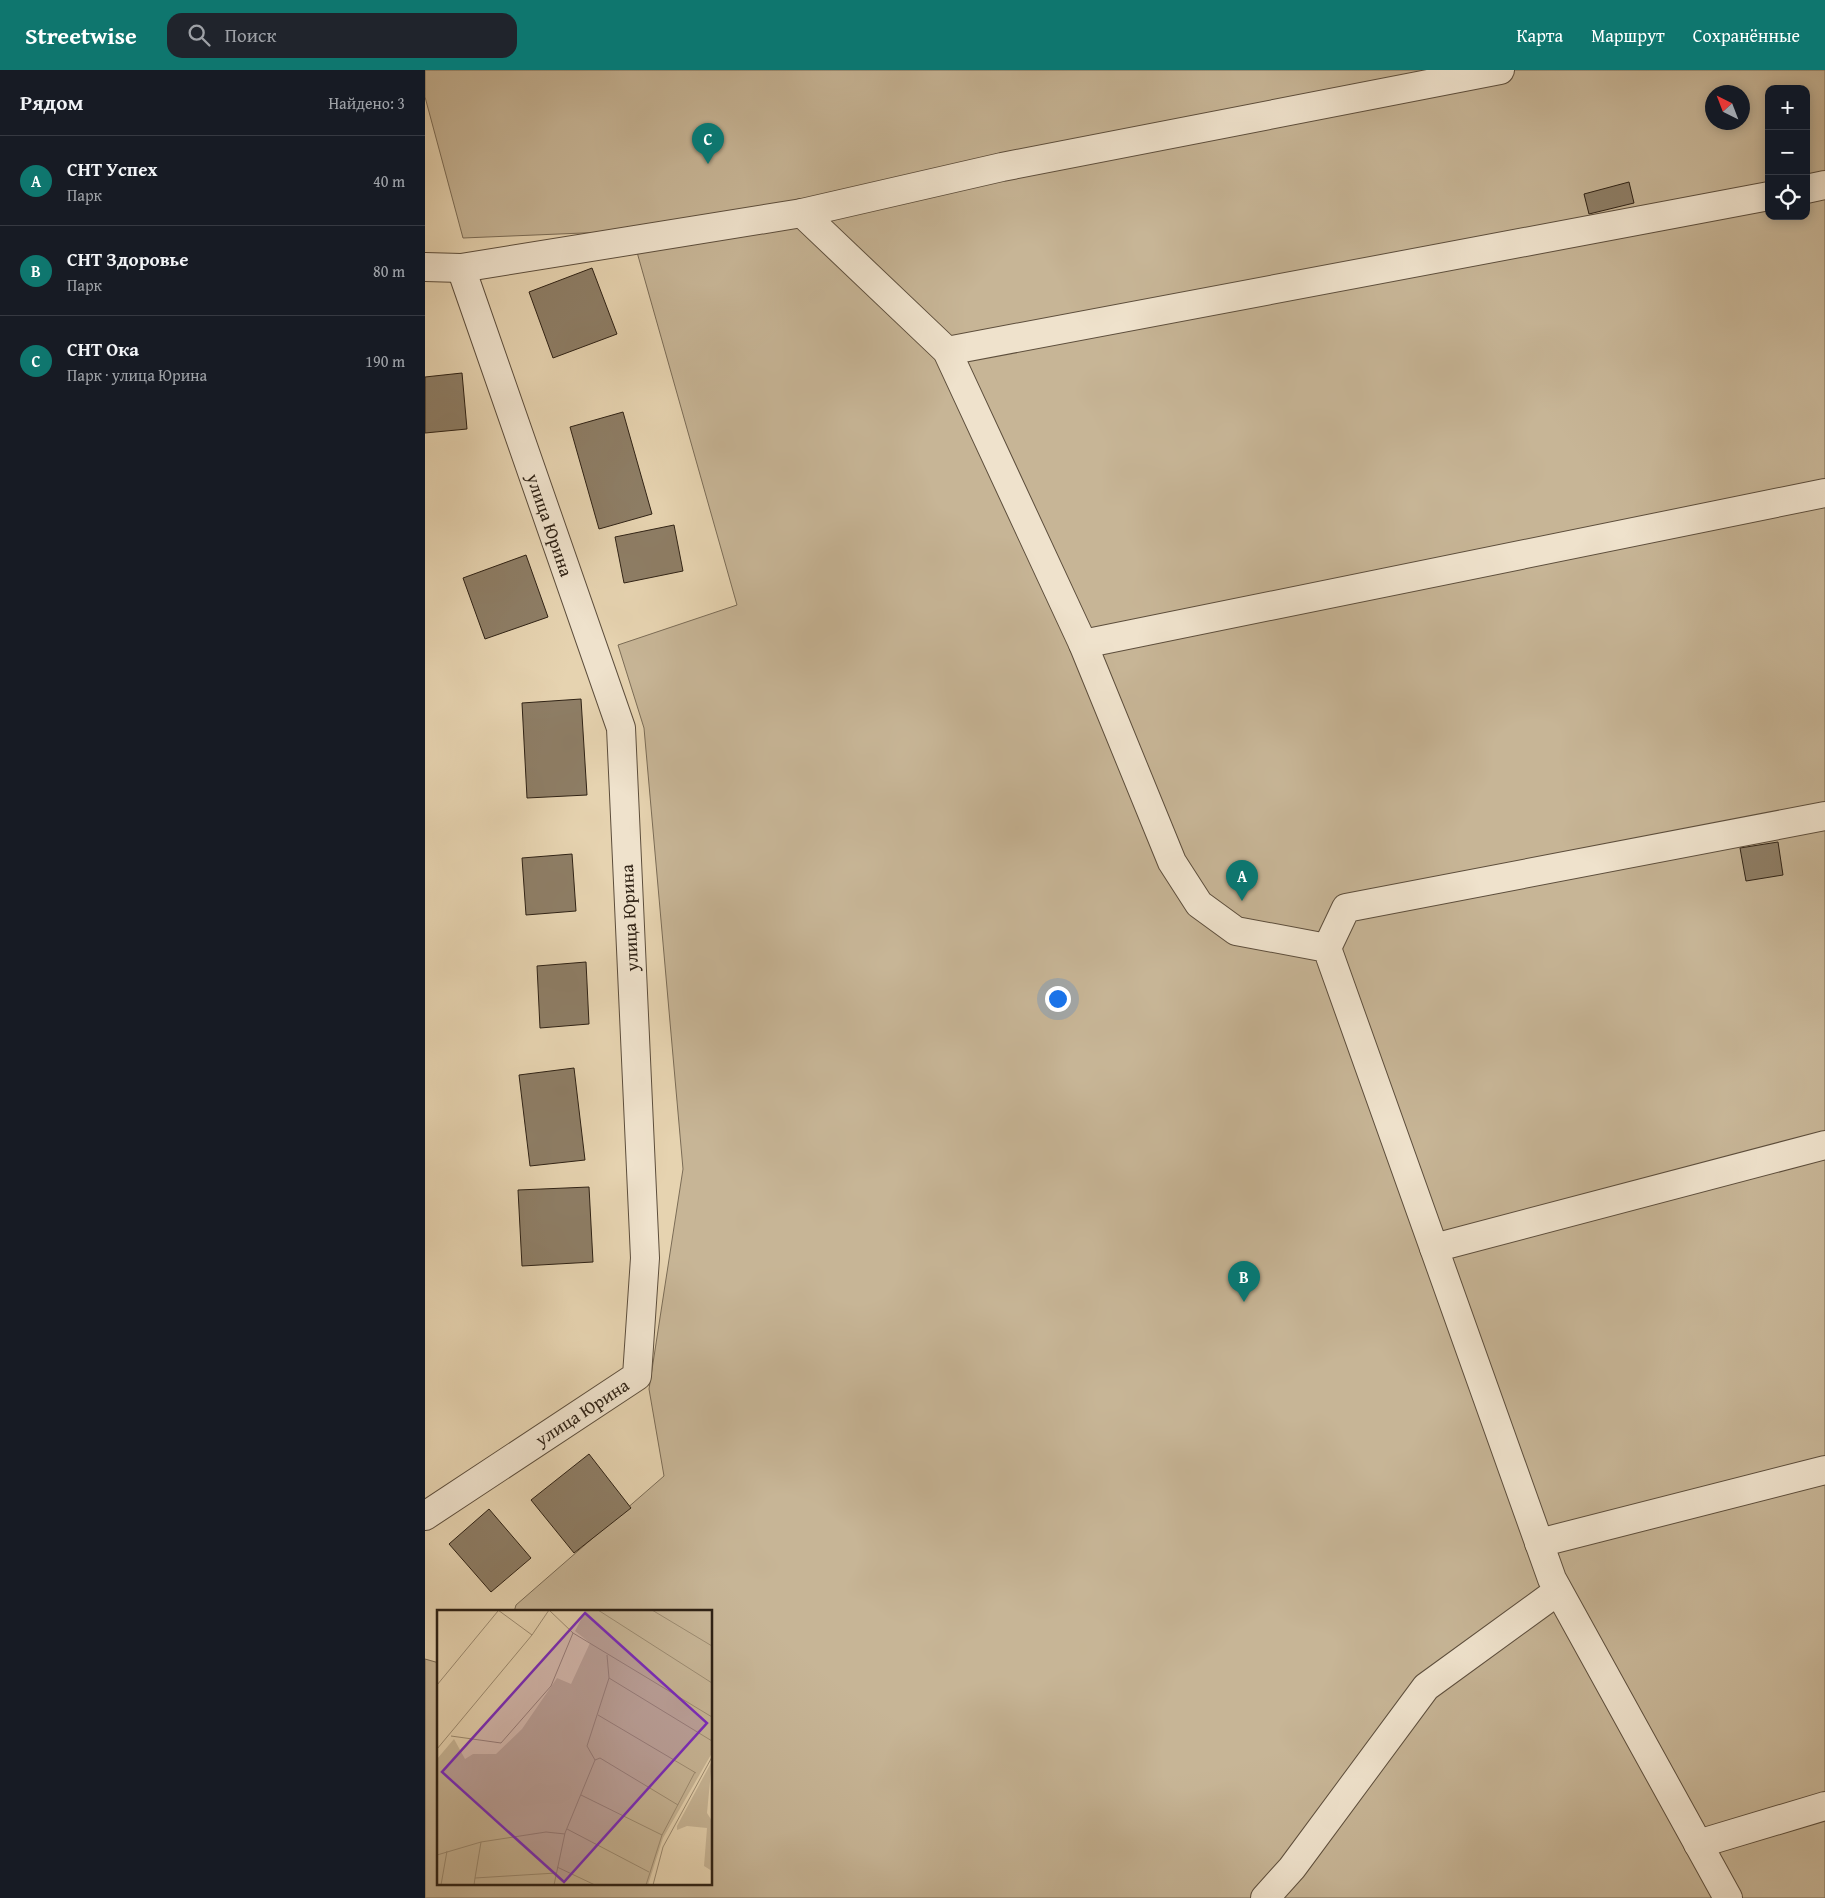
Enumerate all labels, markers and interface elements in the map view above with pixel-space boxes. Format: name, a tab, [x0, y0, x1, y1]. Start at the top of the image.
search box	[167, 13, 517, 58]
text: Streetwise	[25, 18, 137, 53]
icon: search	[185, 21, 213, 49]
text: Поиск	[225, 21, 276, 49]
text: Карта	[1517, 22, 1563, 49]
text: Маршрут	[1591, 22, 1665, 49]
text: Сохранённые	[1693, 22, 1800, 49]
north arrow	[1705, 85, 1750, 130]
map controls	[1765, 85, 1810, 220]
button: +	[1765, 85, 1810, 130]
text: Рядом	[20, 87, 83, 118]
text: Найдено: 3	[328, 91, 405, 115]
pin: C	[692, 123, 724, 164]
button: −	[1765, 130, 1810, 175]
text: СНТ Успех	[67, 155, 157, 183]
text: A	[31, 169, 41, 193]
text: 40 m	[373, 169, 405, 193]
button: locate	[1765, 175, 1810, 220]
text: Парк	[67, 183, 102, 207]
text: СНТ Здоровье	[67, 245, 189, 273]
text: B	[31, 259, 41, 283]
text: 80 m	[373, 259, 405, 283]
text: Парк	[67, 273, 102, 297]
text: СНТ Ока	[67, 335, 139, 363]
text: C	[31, 349, 41, 373]
text: 190 m	[365, 349, 405, 373]
text: Парк · улица Юрина	[67, 363, 207, 387]
street label: улица Юрина	[519, 469, 580, 581]
pin: A	[1226, 860, 1258, 901]
street label: улица Юрина	[613, 863, 645, 973]
your location	[1045, 986, 1071, 1012]
pin: B	[1228, 1261, 1260, 1302]
street label: улица Юрина	[529, 1371, 635, 1453]
inset map	[437, 1610, 713, 1886]

